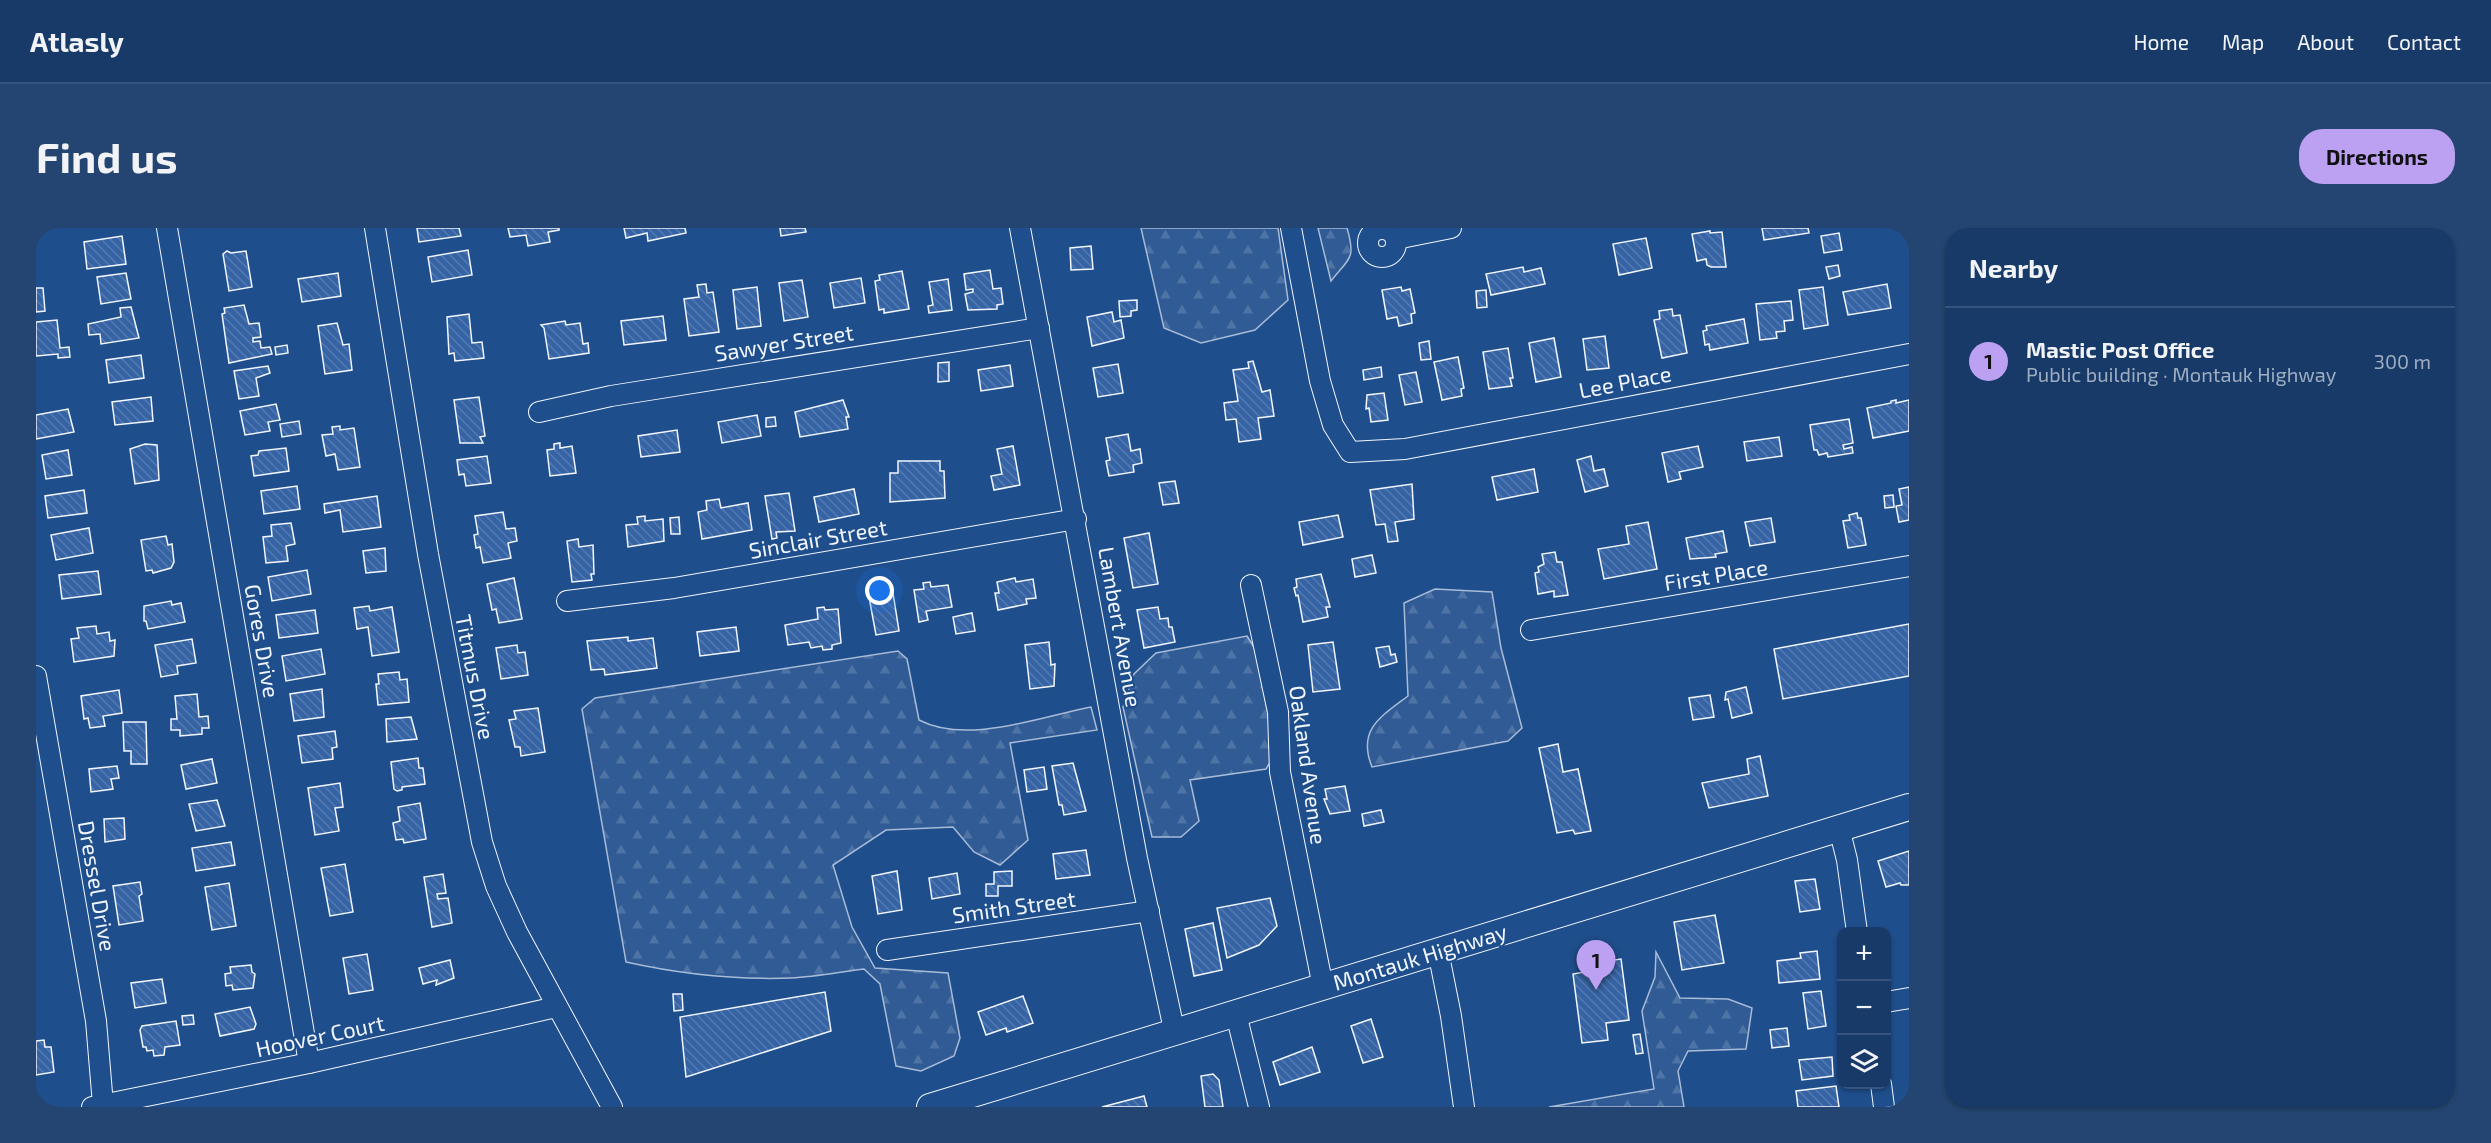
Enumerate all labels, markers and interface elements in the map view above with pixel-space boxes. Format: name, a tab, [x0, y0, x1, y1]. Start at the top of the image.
text: Atlasly	[30, 24, 124, 58]
text: Home	[2133, 29, 2189, 54]
text: Map	[2222, 29, 2264, 54]
text: About	[2297, 29, 2354, 54]
text: Contact	[2387, 29, 2461, 54]
button: Directions	[2299, 129, 2455, 184]
text: Find us	[36, 131, 178, 181]
text: Nearby	[1969, 252, 2058, 283]
street label: Sawyer Street	[713, 318, 855, 366]
text: Mastic Post Office	[2026, 336, 2214, 362]
text: 1	[1984, 349, 1993, 373]
text: 300 m	[2374, 349, 2431, 373]
street label: Lee Place	[1576, 359, 1673, 403]
text: Public building · Montauk Highway	[2026, 362, 2336, 386]
street label: Sinclair Street	[747, 513, 889, 563]
street label: Lambert Avenue	[1094, 545, 1148, 709]
street label: First Place	[1662, 553, 1770, 595]
your location	[865, 576, 894, 605]
street label: Gores Drive	[240, 582, 286, 700]
street label: Titmus Drive	[451, 612, 501, 742]
street label: Oakland Avenue	[1285, 684, 1333, 846]
street label: Dressel Drive	[74, 818, 122, 953]
street label: Smith Street	[951, 884, 1077, 928]
street label: Montauk Highway	[1330, 917, 1510, 995]
map controls	[1837, 927, 1891, 1089]
button: +	[1837, 927, 1891, 981]
pin: 1	[1576, 940, 1616, 990]
button: −	[1837, 981, 1891, 1035]
street label: Hoover Court	[253, 1009, 387, 1061]
button: layers	[1837, 1035, 1891, 1089]

